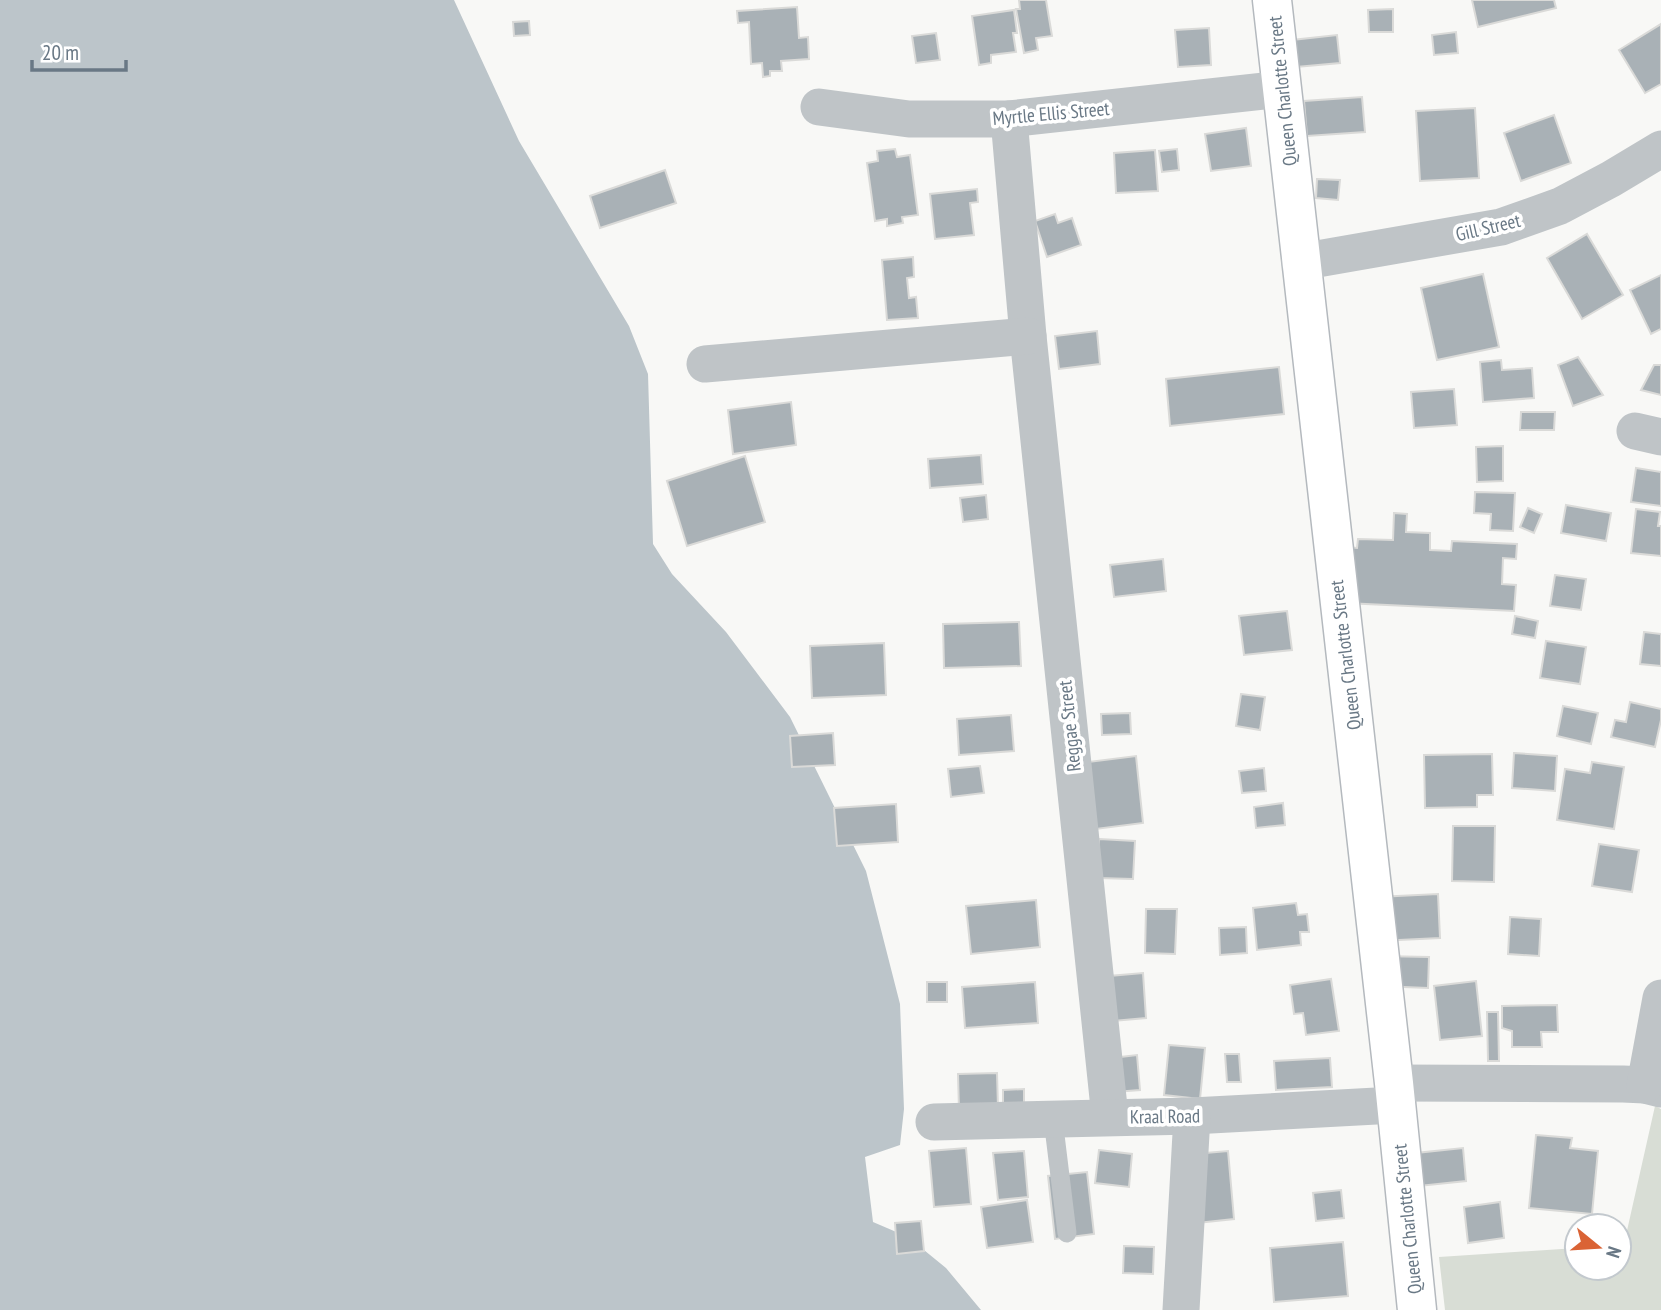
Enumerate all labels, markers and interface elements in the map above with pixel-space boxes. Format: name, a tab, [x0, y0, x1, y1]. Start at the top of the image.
street label: Queen Charlotte Street	[1262, 14, 1302, 167]
scale bar	[32, 28, 126, 72]
text: 20 m	[42, 39, 79, 66]
street label: Myrtle Ellis Street	[991, 96, 1111, 130]
street label: Gill Street	[1453, 208, 1523, 246]
street label: Queen Charlotte Street	[1324, 578, 1366, 731]
street label: Reggae Street	[1052, 679, 1086, 773]
street label: Kraal Road	[1130, 1103, 1200, 1129]
street label: Queen Charlotte Street	[1387, 1142, 1427, 1295]
north arrow	[1563, 1212, 1633, 1282]
text: N	[1601, 1244, 1627, 1261]

